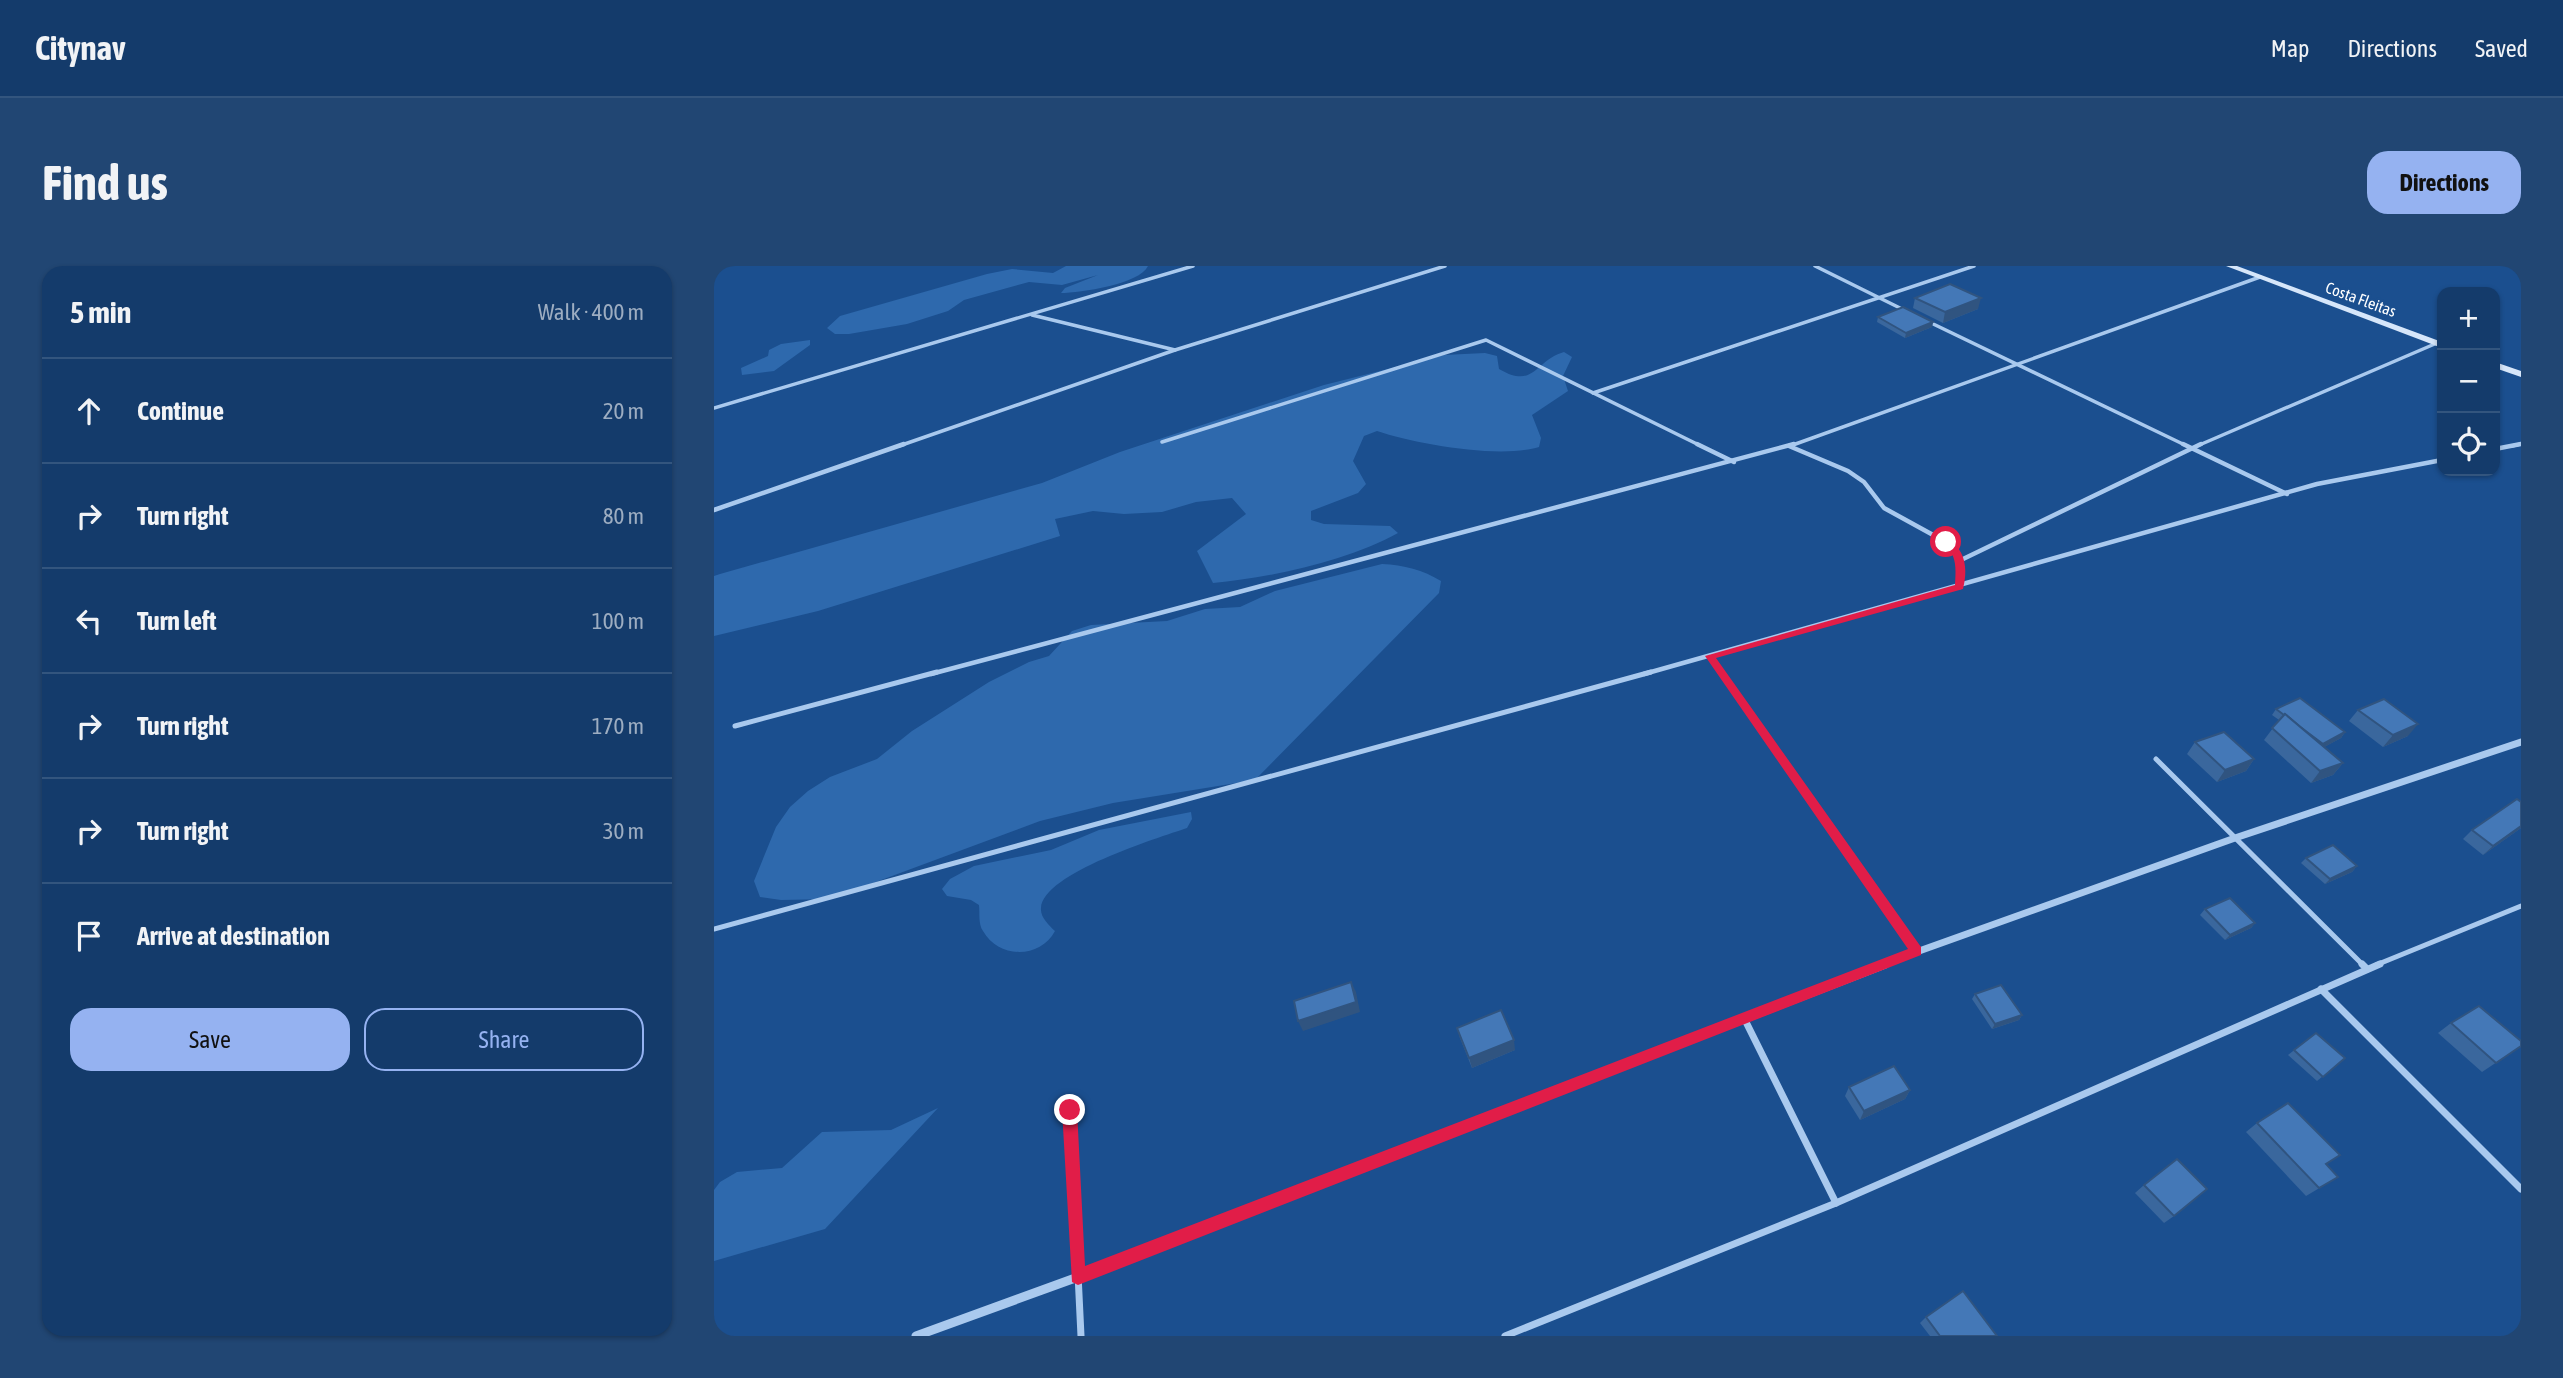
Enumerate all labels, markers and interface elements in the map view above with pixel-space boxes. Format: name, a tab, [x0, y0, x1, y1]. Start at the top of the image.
text: Citynav	[35, 29, 126, 67]
text: Map	[2271, 35, 2309, 62]
text: Directions	[2347, 35, 2437, 62]
text: Saved	[2475, 35, 2528, 62]
button: Directions	[2367, 151, 2521, 214]
text: Find us	[42, 154, 168, 210]
street label: Costa Fleitas	[2323, 278, 2399, 320]
map controls	[2437, 287, 2500, 476]
button: +	[2437, 287, 2500, 350]
text: 5 min	[70, 295, 131, 329]
text: Walk · 400 m	[538, 299, 644, 325]
button: −	[2437, 350, 2500, 413]
icon: ahead	[70, 392, 108, 430]
text: Continue	[137, 396, 224, 426]
text: 20 m	[603, 398, 644, 424]
button: locate	[2437, 413, 2500, 476]
icon: right	[70, 497, 108, 535]
text: Turn right	[137, 501, 228, 531]
text: 80 m	[603, 503, 644, 529]
route start	[1930, 526, 1961, 557]
icon: left	[70, 602, 108, 640]
text: Turn left	[137, 606, 217, 636]
text: 100 m	[592, 608, 644, 634]
icon: right	[70, 707, 108, 745]
text: Turn right	[137, 711, 228, 741]
text: 170 m	[592, 713, 644, 739]
icon: right	[70, 812, 108, 850]
text: Turn right	[137, 816, 228, 846]
text: 30 m	[603, 818, 644, 844]
icon: arrive	[70, 917, 108, 955]
text: Arrive at destination	[137, 921, 330, 951]
button: Save	[70, 1008, 350, 1071]
button: Share	[364, 1008, 644, 1071]
route end	[1054, 1094, 1085, 1125]

